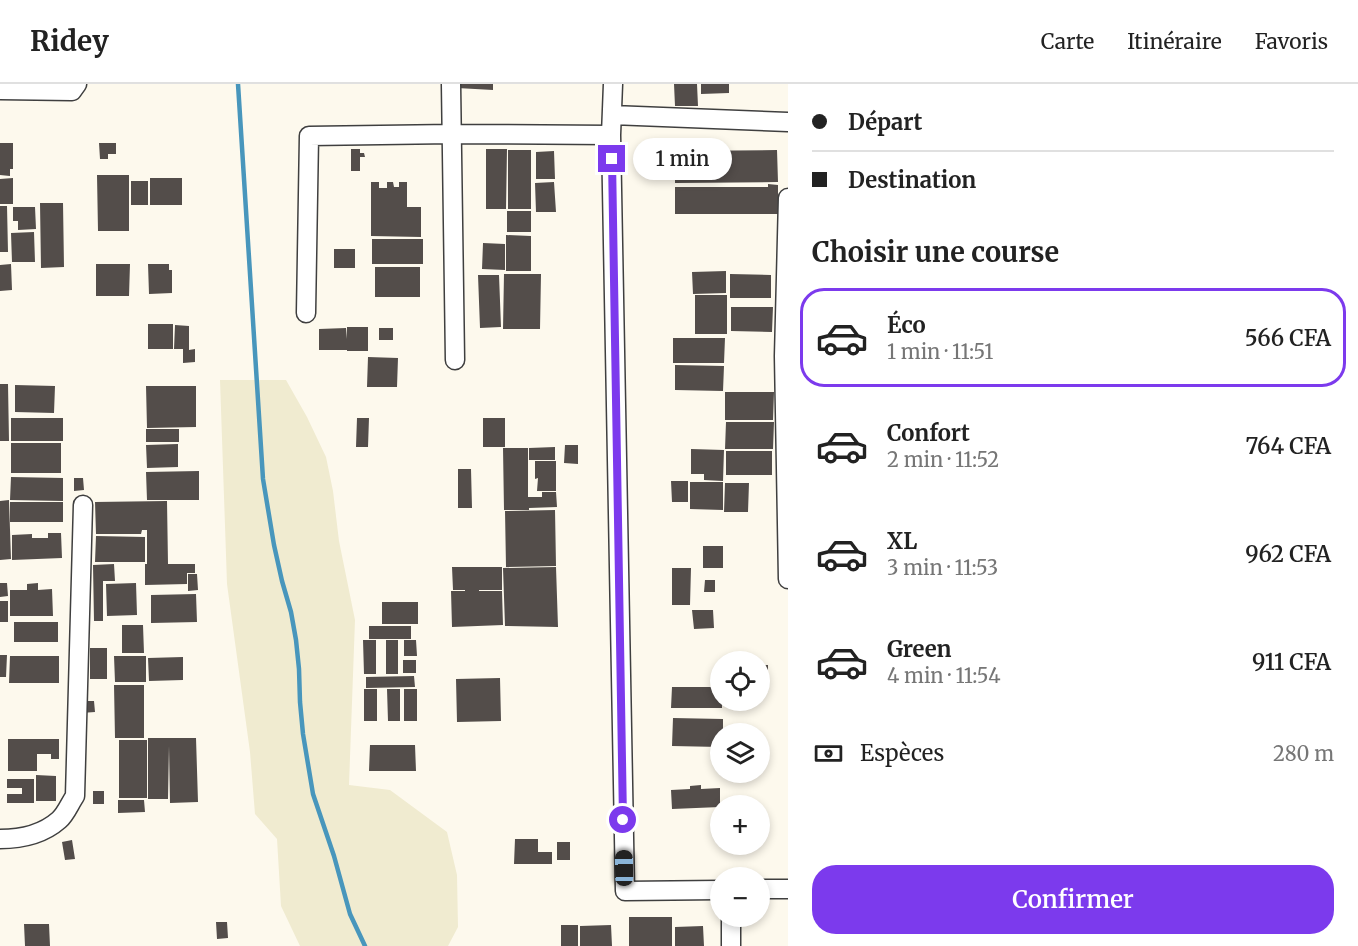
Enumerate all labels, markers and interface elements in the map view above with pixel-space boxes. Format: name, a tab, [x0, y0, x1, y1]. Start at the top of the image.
text: Ridey	[30, 23, 109, 59]
text: Carte	[1041, 28, 1094, 55]
text: Itinéraire	[1127, 28, 1222, 55]
text: Favoris	[1255, 28, 1328, 55]
text: Départ	[848, 108, 922, 136]
callout: 1 min	[633, 138, 732, 180]
route end	[598, 145, 625, 172]
text: 1 min	[656, 146, 709, 171]
text: Destination	[848, 166, 976, 194]
text: Choisir une course	[812, 235, 1059, 269]
icon: car	[815, 311, 869, 365]
text: Éco	[887, 311, 926, 339]
text: 566 CFA	[1245, 324, 1331, 352]
text: 1 min · 11:51	[887, 339, 993, 364]
icon: car	[815, 419, 869, 473]
text: Confort	[887, 419, 970, 447]
text: 764 CFA	[1246, 432, 1331, 460]
text: 2 min · 11:52	[887, 447, 999, 472]
icon: car	[815, 527, 869, 581]
text: XL	[887, 527, 917, 555]
text: 962 CFA	[1245, 540, 1331, 568]
text: 3 min · 11:53	[887, 555, 998, 580]
icon: car	[815, 635, 869, 689]
text: Green	[887, 635, 951, 663]
text: 911 CFA	[1252, 648, 1331, 676]
map controls	[710, 651, 770, 927]
button: locate	[710, 651, 770, 711]
text: 4 min · 11:54	[887, 663, 1000, 688]
button: layers	[710, 723, 770, 783]
icon: cash	[812, 737, 845, 770]
text: Espèces	[860, 739, 944, 767]
text: 280 m	[1273, 741, 1334, 766]
button: +	[710, 795, 770, 855]
route start	[609, 806, 636, 833]
car	[615, 850, 633, 886]
button: Confirmer	[812, 865, 1334, 934]
button: −	[710, 867, 770, 927]

